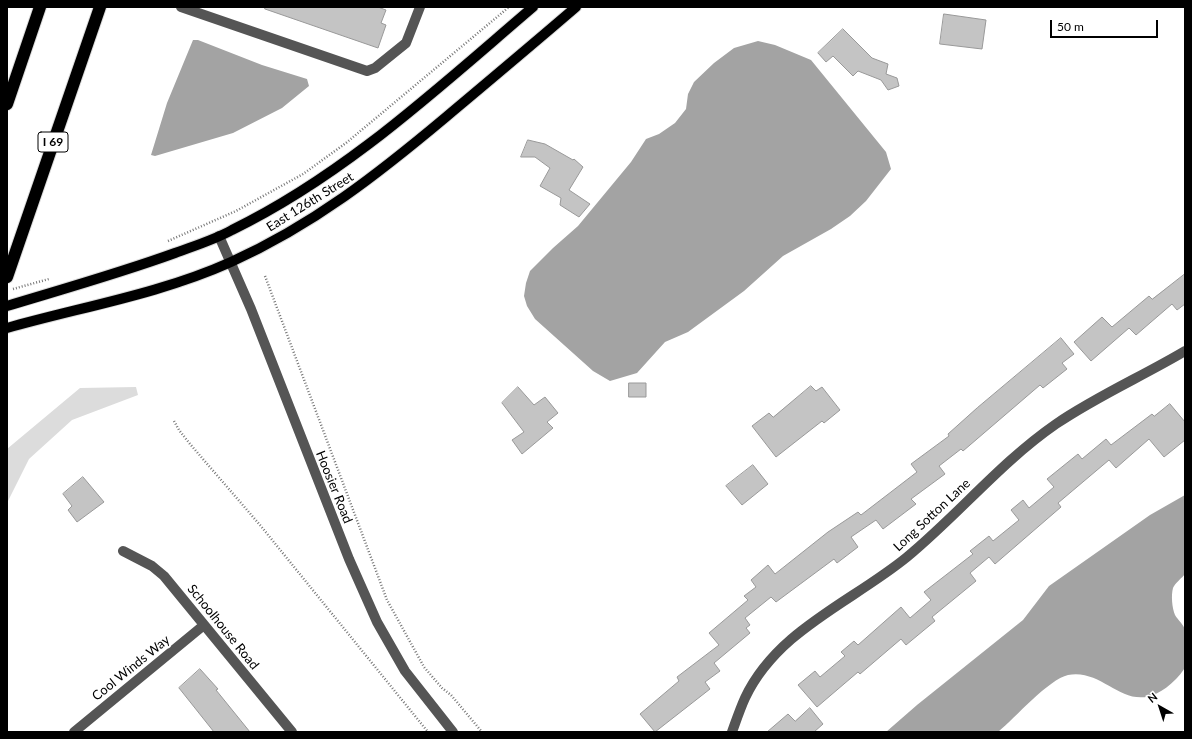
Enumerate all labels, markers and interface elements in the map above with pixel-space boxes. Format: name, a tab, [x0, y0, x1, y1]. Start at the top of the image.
scale bar	[1052, 12, 1160, 38]
text: 50 m	[1057, 19, 1084, 34]
road number: I 69	[38, 132, 68, 152]
street label: East 126th Street	[264, 169, 356, 235]
street label: Hoosier Road	[312, 448, 356, 526]
street label: Long Sotton Lane	[890, 475, 974, 555]
street label: Schoolhouse Road	[184, 581, 262, 673]
street label: Cool Winds Way	[89, 632, 173, 704]
north arrow	[1140, 687, 1180, 727]
text: N	[1145, 690, 1160, 705]

